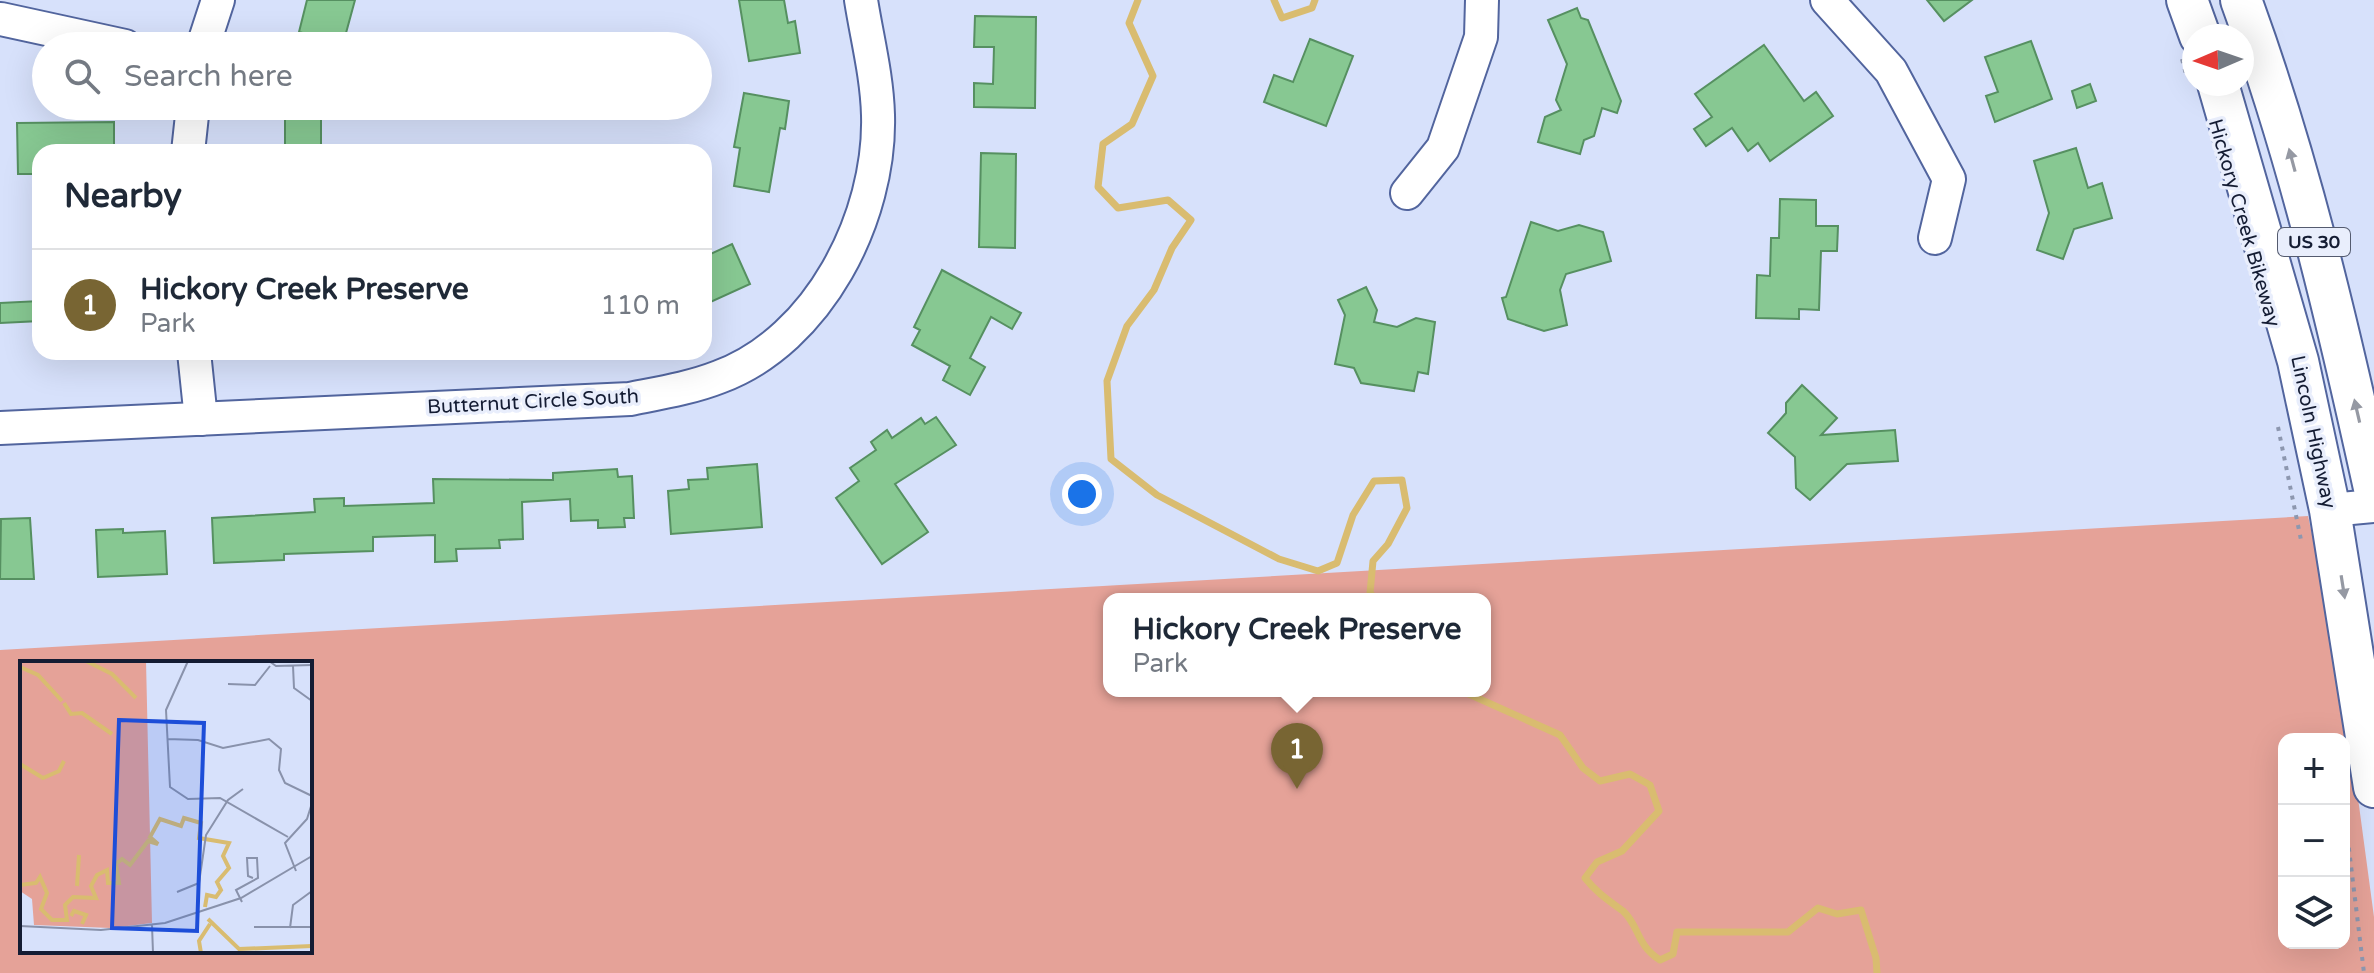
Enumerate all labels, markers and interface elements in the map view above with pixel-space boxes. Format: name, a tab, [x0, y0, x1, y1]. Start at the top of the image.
north arrow	[2182, 24, 2254, 96]
search box	[32, 32, 712, 120]
icon: search	[60, 54, 104, 98]
text: Search here	[124, 58, 293, 95]
street label: Hickory Creek Bikeway	[2203, 116, 2285, 330]
one-way arrow	[2286, 147, 2298, 172]
text: Nearby	[64, 176, 182, 217]
road number: US 30	[2278, 228, 2350, 256]
text: Hickory Creek Preserve	[140, 271, 469, 308]
text: 1	[82, 290, 98, 321]
text: 110 m	[600, 290, 680, 321]
text: Park	[140, 308, 196, 339]
street label: Lincoln Highway	[2285, 353, 2341, 511]
street label: Butternut Circle South	[427, 384, 639, 420]
one-way arrow	[2350, 399, 2363, 424]
your location	[1062, 474, 1102, 514]
one-way arrow	[2337, 575, 2349, 600]
popup	[1103, 593, 1491, 697]
text: Hickory Creek Preserve	[1133, 611, 1461, 648]
text: Park	[1133, 648, 1188, 679]
inset map	[20, 661, 312, 953]
pin: 1	[1271, 723, 1323, 789]
map controls	[2278, 733, 2350, 949]
button: +	[2278, 733, 2350, 805]
button: −	[2278, 805, 2350, 877]
button: layers	[2278, 877, 2350, 949]

